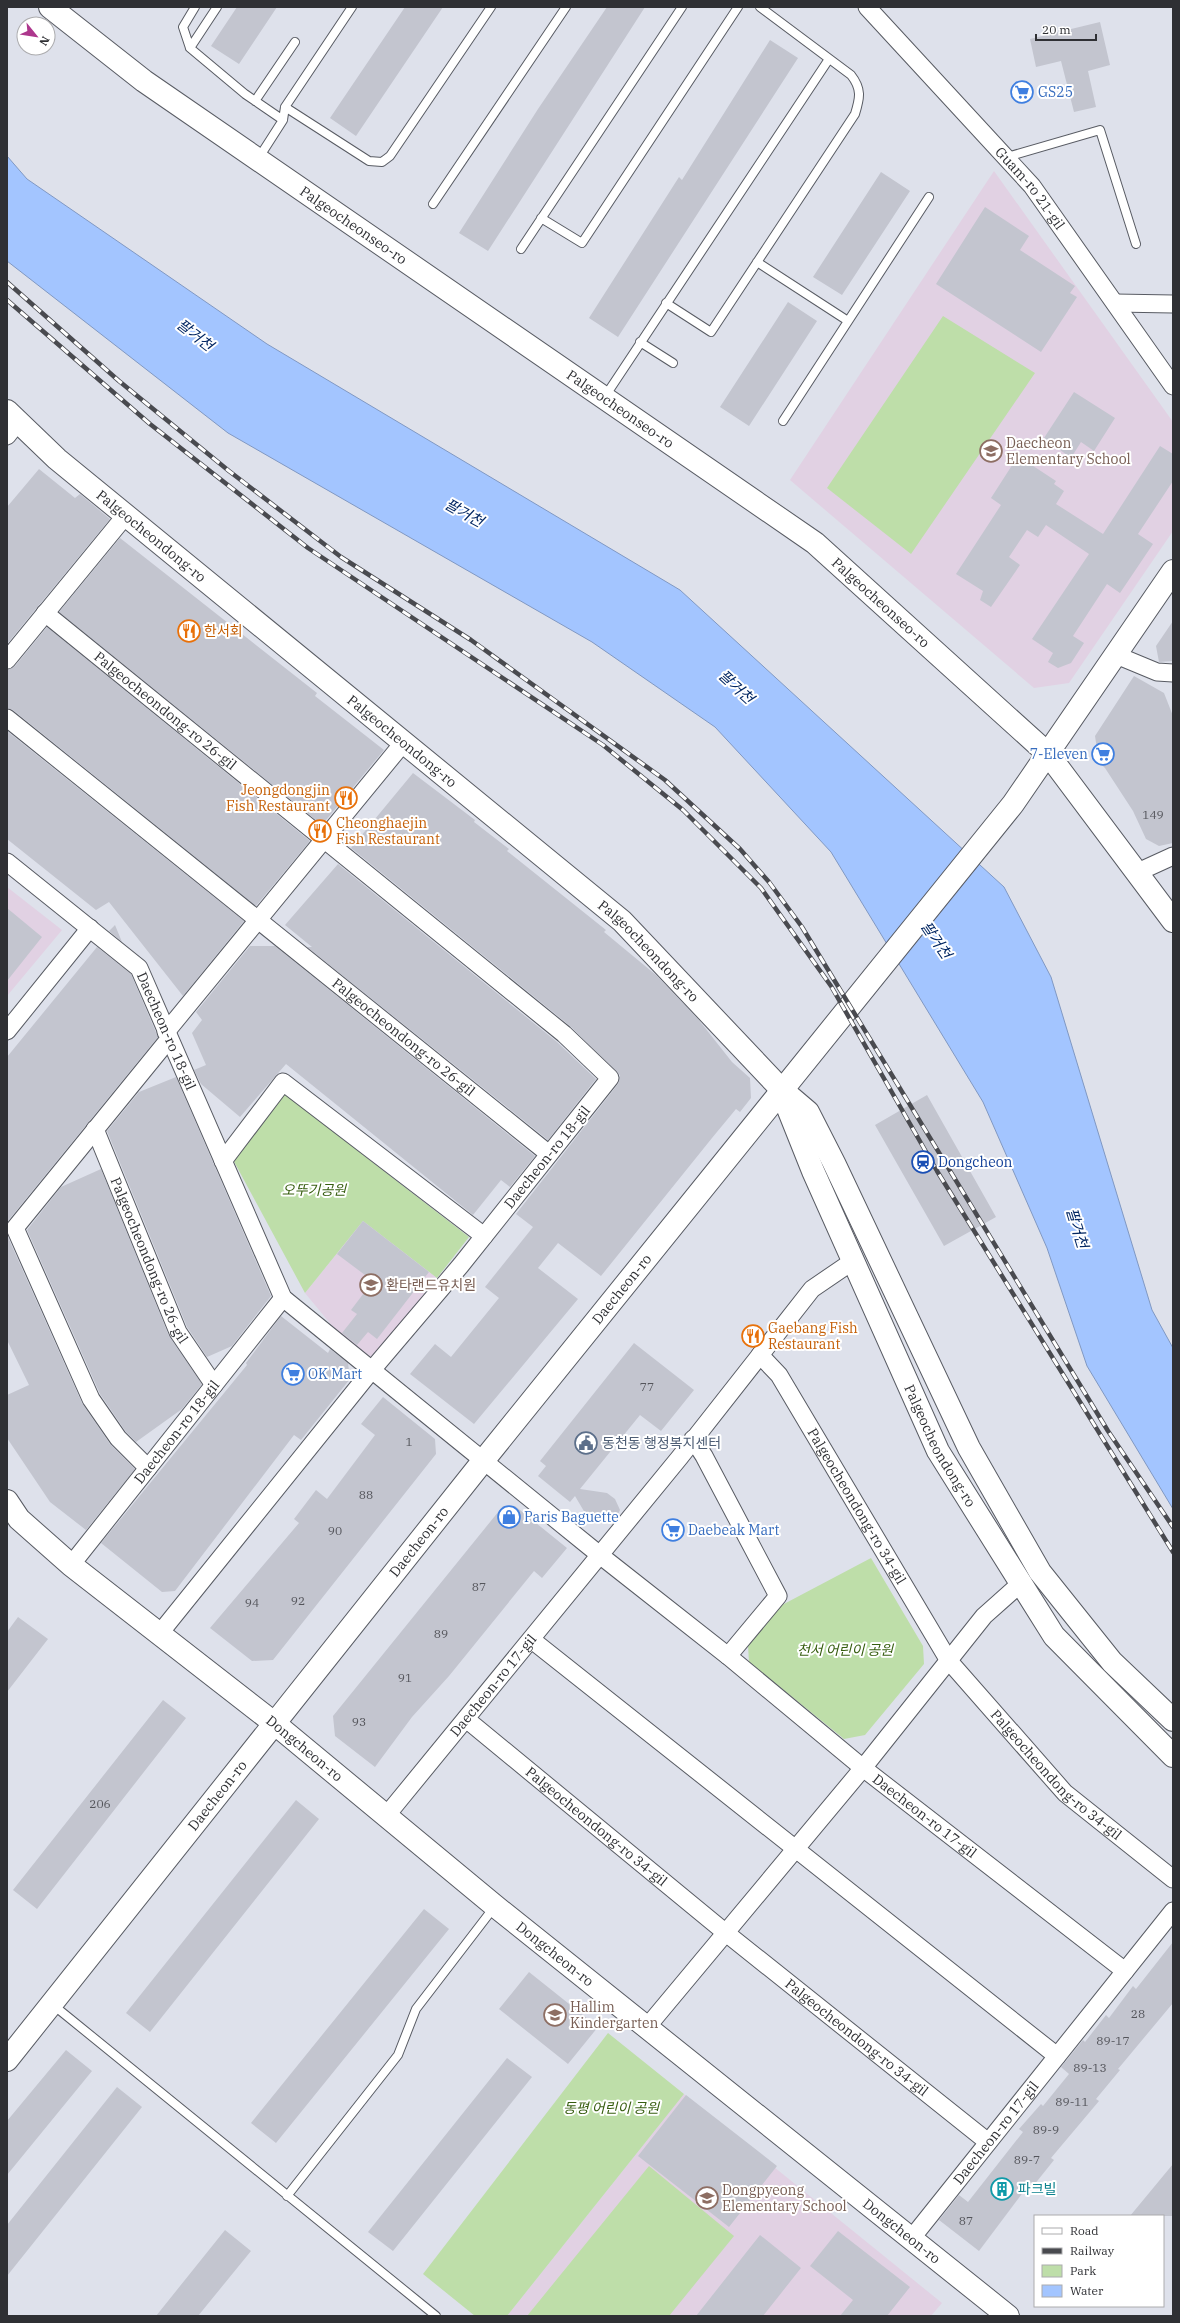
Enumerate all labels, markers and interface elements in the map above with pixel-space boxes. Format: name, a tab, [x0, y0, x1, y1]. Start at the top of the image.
north arrow	[16, 16, 56, 56]
scale bar	[1036, 16, 1096, 42]
text: 20 m	[1042, 22, 1071, 37]
text: N	[36, 34, 53, 49]
supermarket icon: GS25	[1009, 79, 1035, 105]
place label: GS25	[1038, 83, 1073, 101]
street label: Guam-ro 21-gil	[991, 143, 1069, 233]
street label: Palgeocheonseo-ro	[296, 182, 411, 268]
water label: 팔거천	[173, 314, 219, 356]
street label: Palgeocheonseo-ro	[563, 366, 677, 452]
place label: Daecheon Elementary School	[1006, 434, 1131, 468]
school or university icon: Daecheon Elementary School	[978, 438, 1004, 464]
street label: Palgeocheondong-ro	[93, 486, 210, 586]
water label: 팔거천	[442, 494, 489, 532]
street label: Palgeocheonseo-ro	[828, 554, 934, 652]
restaurant icon: 한서회	[176, 618, 202, 644]
place label: 한서회	[204, 622, 243, 640]
street label: Palgeocheondong-ro 26-gil	[90, 647, 240, 774]
water label: 팔거천	[715, 666, 760, 709]
street label: Palgeocheondong-ro	[343, 691, 461, 791]
supermarket icon: 7-Eleven	[1090, 741, 1116, 767]
place label: 7-Eleven	[1030, 745, 1088, 763]
place label: Jeongdongjin Fish Restaurant	[226, 781, 330, 815]
restaurant icon: Jeongdongjin Fish Restaurant	[333, 785, 359, 811]
house number: 149	[1142, 807, 1164, 822]
place label: Cheonghaejin Fish Restaurant	[336, 814, 440, 848]
restaurant icon: Cheonghaejin Fish Restaurant	[307, 818, 333, 844]
street label: Palgeocheondong-ro	[594, 896, 703, 1006]
water label: 팔거천	[917, 917, 957, 964]
street label: Daecheon-ro 18-gil	[133, 969, 200, 1093]
street label: Palgeocheondong-ro 26-gil	[328, 974, 479, 1100]
street label: Daecheon-ro 18-gil	[500, 1102, 594, 1212]
station icon: Dongcheon	[910, 1149, 936, 1175]
place label: Dongcheon	[938, 1153, 1013, 1171]
street label: Palgeocheondong-ro 26-gil	[107, 1174, 192, 1347]
park label: 오뚜기공원	[282, 1181, 347, 1199]
water label: 팔거천	[1062, 1205, 1093, 1253]
street label: Daecheon-ro	[588, 1250, 655, 1328]
school or university icon: 환타랜드유치원	[358, 1272, 384, 1298]
place label: 환타랜드유치원	[386, 1276, 476, 1294]
place label: Gaebang Fish Restaurant	[768, 1319, 858, 1353]
restaurant icon: Gaebang Fish Restaurant	[740, 1323, 766, 1349]
supermarket icon: OK Mart	[280, 1361, 306, 1387]
place label: OK Mart	[308, 1365, 362, 1383]
street label: Daecheon-ro 18-gil	[130, 1377, 223, 1487]
house number: 77	[640, 1379, 654, 1394]
street label: Palgeocheondong-ro	[900, 1382, 980, 1510]
street label: Palgeocheondong-ro 34-gil	[804, 1425, 910, 1587]
public building icon: 동천동 행정복지센터	[573, 1430, 599, 1456]
house number: 1	[405, 1434, 413, 1449]
place label: 동천동 행정복지센터	[602, 1434, 721, 1452]
house number: 88	[359, 1487, 373, 1502]
street label: Daecheon-ro	[385, 1503, 452, 1581]
shop icon: Paris Baguette	[496, 1504, 522, 1530]
place label: Paris Baguette	[524, 1508, 619, 1526]
supermarket icon: Daebeak Mart	[660, 1517, 686, 1543]
place label: Daebeak Mart	[688, 1521, 779, 1539]
house number: 90	[328, 1523, 342, 1538]
house number: 87	[472, 1579, 486, 1594]
house number: 92	[291, 1593, 305, 1608]
house number: 94	[245, 1595, 259, 1610]
house number: 89	[434, 1626, 448, 1641]
street label: Daecheon-ro 17-gil	[446, 1630, 540, 1740]
park label: 천서 어린이 공원	[797, 1641, 894, 1659]
house number: 91	[398, 1670, 412, 1685]
street label: Palgeocheondong-ro 34-gil	[987, 1706, 1126, 1844]
street label: Dongcheon-ro	[263, 1711, 347, 1785]
house number: 93	[352, 1714, 366, 1729]
street label: Daecheon-ro	[184, 1756, 251, 1834]
street label: Palgeocheondong-ro 34-gil	[522, 1763, 671, 1890]
street label: Daecheon-ro 17-gil	[869, 1770, 980, 1862]
house number: 206	[89, 1796, 111, 1811]
street label: Dongcheon-ro	[513, 1917, 597, 1990]
street label: Palgeocheondong-ro 34-gil	[781, 1975, 932, 2100]
place label: Hallim Kindergarten	[570, 1998, 658, 2032]
school or university icon: Hallim Kindergarten	[542, 2002, 568, 2028]
house number: 28	[1131, 2006, 1145, 2021]
house number: 89-17	[1096, 2033, 1130, 2048]
house number: 89-13	[1073, 2060, 1107, 2075]
street label: Daecheon-ro 17-gil	[949, 2078, 1043, 2188]
house number: 89-11	[1055, 2094, 1089, 2109]
park label: 동평 어린이 공원	[563, 2099, 660, 2117]
house number: 89-9	[1033, 2122, 1059, 2137]
house number: 89-7	[1014, 2152, 1040, 2167]
building icon: 파크빌	[989, 2176, 1015, 2202]
place label: 파크빌	[1018, 2180, 1057, 2198]
place label: Dongpyeong Elementary School	[722, 2181, 847, 2215]
school or university icon: Dongpyeong Elementary School	[694, 2185, 720, 2211]
street label: Dongcheon-ro	[859, 2195, 944, 2268]
house number: 87	[959, 2213, 973, 2228]
legend	[1034, 2215, 1164, 2307]
text: Road	[1070, 2223, 1099, 2238]
text: Railway	[1070, 2243, 1115, 2258]
text: Park	[1070, 2263, 1096, 2278]
text: Water	[1070, 2283, 1104, 2298]

